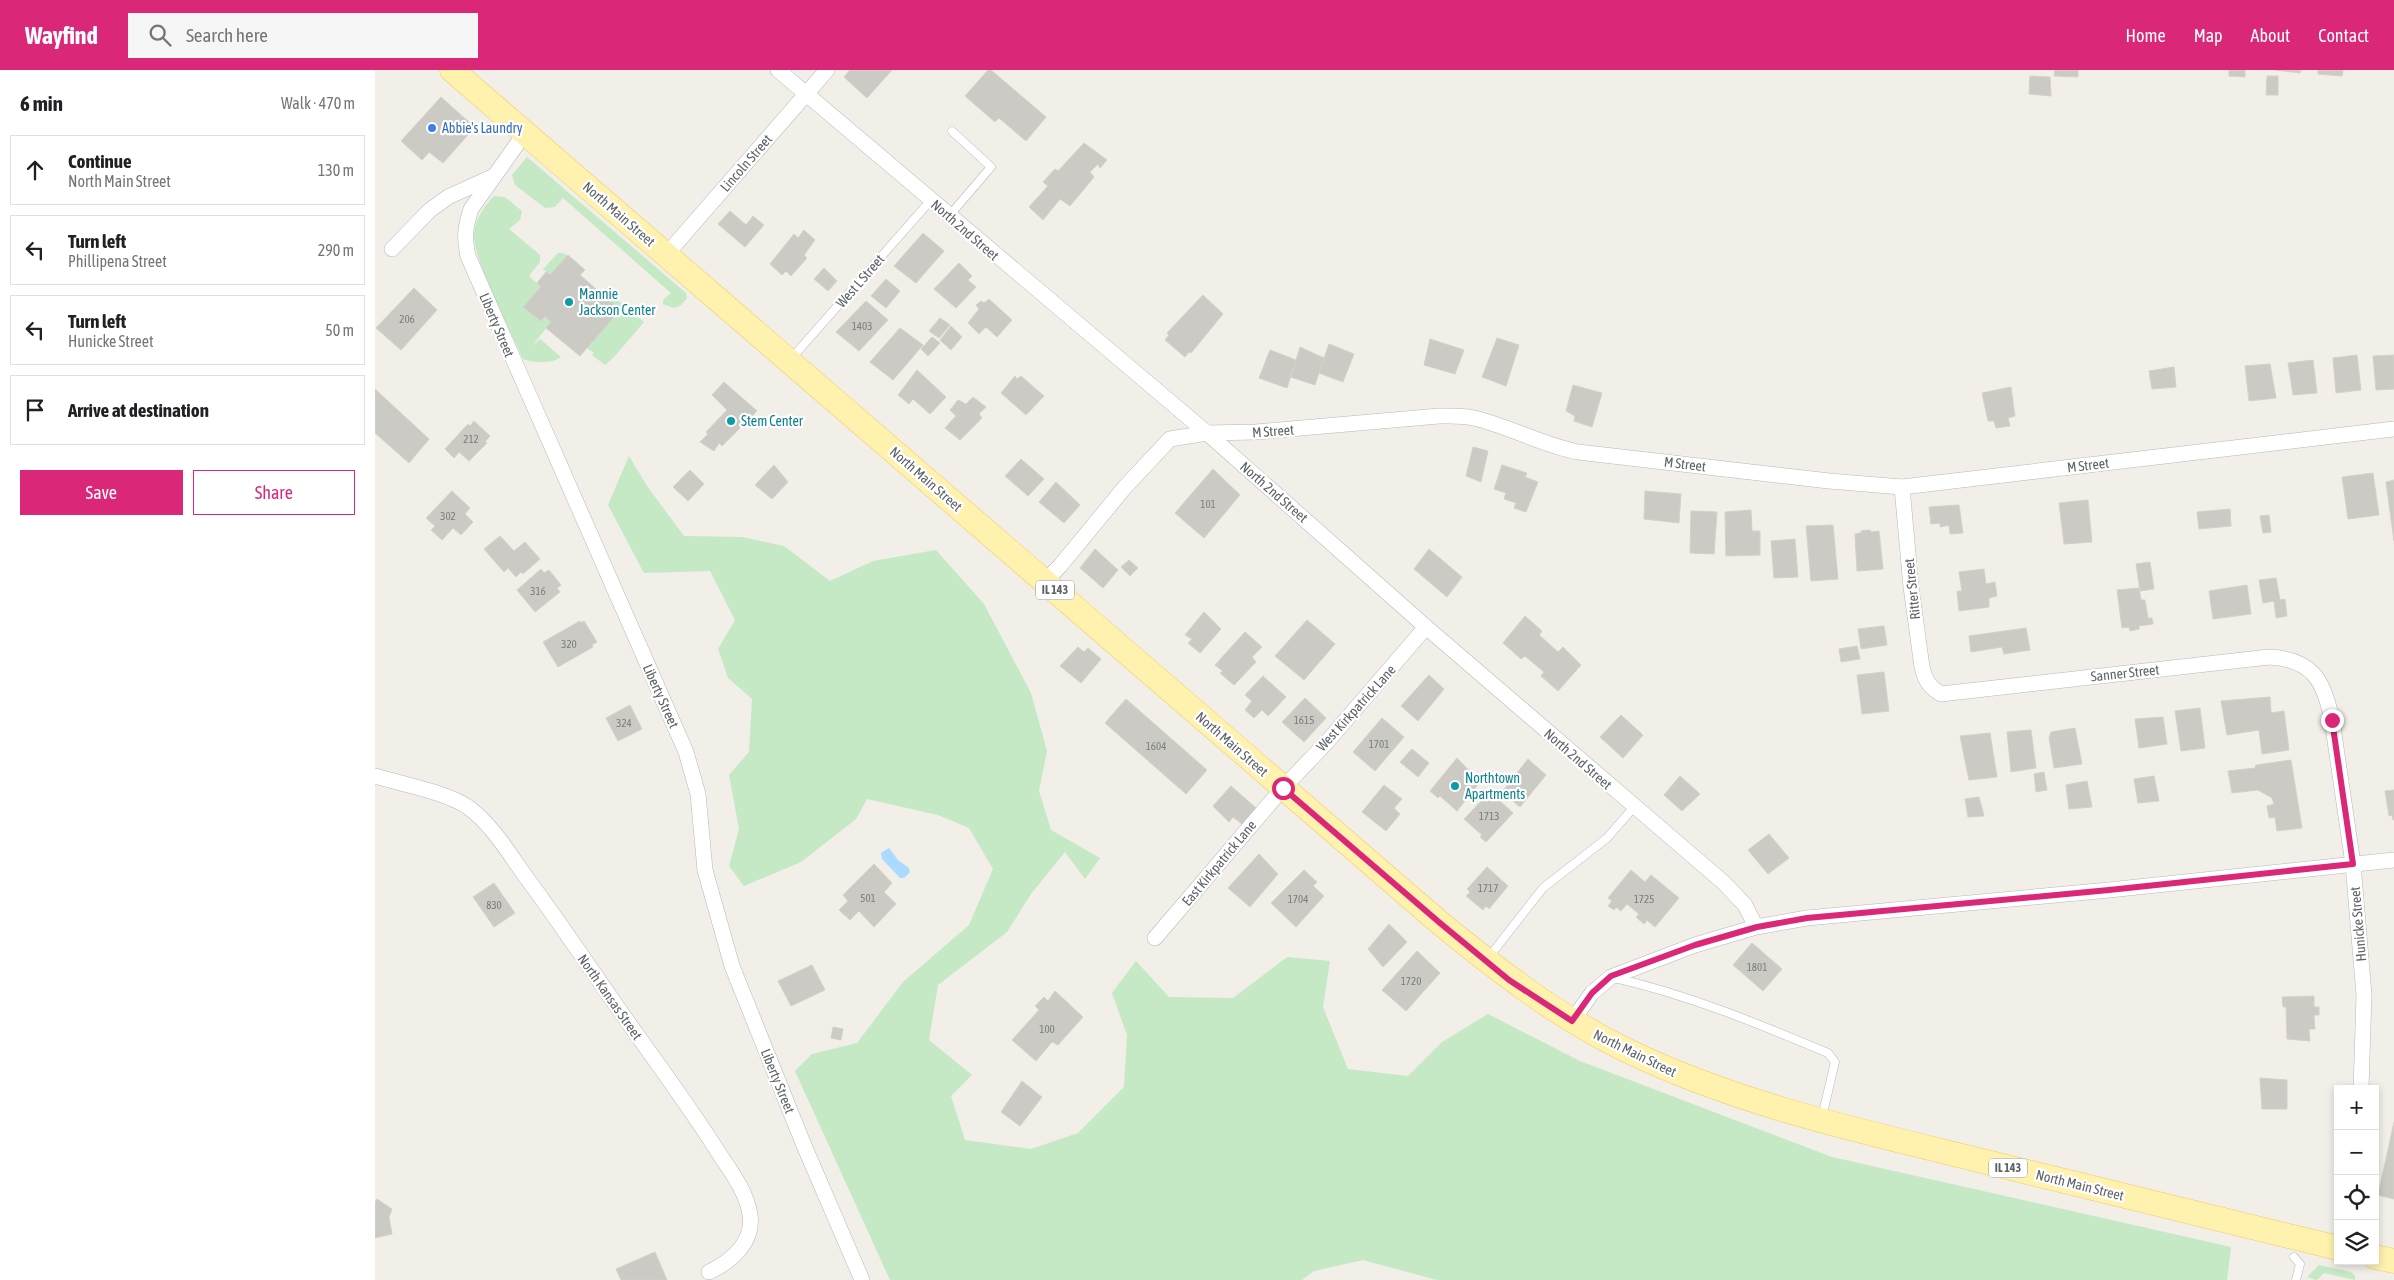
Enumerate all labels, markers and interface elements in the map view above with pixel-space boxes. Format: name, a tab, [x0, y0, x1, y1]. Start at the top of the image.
search box	[128, 13, 478, 58]
icon: search	[146, 21, 174, 49]
text: Wayfind	[25, 22, 98, 49]
text: Search here	[186, 24, 268, 46]
text: Home	[2126, 25, 2166, 46]
text: Map	[2194, 25, 2223, 46]
text: About	[2251, 25, 2290, 46]
text: Contact	[2318, 25, 2369, 46]
text: 6 min	[20, 91, 63, 115]
text: Walk · 470 m	[281, 94, 355, 112]
place label: Abbie's Laundry	[442, 120, 523, 136]
marker: Abbie's Laundry	[426, 122, 438, 134]
street label: Lincoln Street	[717, 131, 775, 195]
text: Continue	[68, 150, 132, 172]
icon: ahead	[21, 156, 49, 184]
text: 130 m	[318, 161, 354, 179]
text: North Main Street	[68, 172, 171, 190]
street label: North Main Street	[580, 178, 658, 250]
street label: North 2nd Street	[928, 196, 1002, 264]
text: Turn left	[68, 230, 126, 252]
icon: left	[21, 236, 49, 264]
text: 290 m	[318, 241, 354, 259]
street label: West L Street	[833, 251, 887, 311]
text: Phillipena Street	[68, 252, 167, 270]
place label: Mannie Jackson Center	[579, 286, 656, 318]
street label: Liberty Street	[476, 291, 518, 359]
marker: Mannie Jackson Center	[563, 296, 575, 308]
text: Turn left	[68, 310, 126, 332]
house number: 206	[399, 313, 415, 325]
icon: left	[21, 316, 49, 344]
house number: 1403	[852, 320, 872, 332]
text: 50 m	[325, 321, 354, 339]
text: Hunicke Street	[68, 332, 154, 350]
icon: arrive	[21, 396, 49, 424]
text: Arrive at destination	[68, 399, 209, 421]
place label: Stem Center	[741, 413, 804, 429]
marker: Stem Center	[725, 415, 737, 427]
street label: M Street	[1251, 422, 1295, 440]
house number: 212	[463, 433, 479, 445]
street label: North Main Street	[887, 443, 965, 515]
street label: M Street	[1663, 453, 1707, 475]
street label: M Street	[2066, 454, 2110, 476]
street label: North 2nd Street	[1237, 458, 1311, 526]
button: Save	[20, 470, 183, 515]
button: Share	[193, 470, 355, 515]
house number: 101	[1200, 498, 1216, 510]
house number: 302	[440, 510, 456, 522]
street label: Ritter Street	[1901, 558, 1923, 620]
road number: IL 143	[1036, 580, 1074, 600]
house number: 316	[530, 585, 546, 597]
house number: 320	[561, 638, 577, 650]
street label: Sanner Street	[2090, 661, 2160, 685]
street label: Liberty Street	[640, 662, 682, 730]
street label: West Kirkpatrick Lane	[1313, 662, 1399, 754]
street label: North Main Street	[1193, 708, 1271, 780]
route end	[2321, 709, 2344, 732]
house number: 1615	[1294, 714, 1314, 726]
house number: 324	[616, 717, 632, 729]
street label: North 2nd Street	[1541, 725, 1615, 793]
house number: 1701	[1369, 738, 1389, 750]
house number: 1604	[1146, 740, 1166, 752]
place label: Northtown Apartments	[1465, 770, 1525, 802]
route start	[1272, 777, 1295, 800]
marker: Northtown Apartments	[1449, 780, 1461, 792]
house number: 1713	[1479, 810, 1499, 822]
street label: East Kirkpatrick Lane	[1179, 817, 1259, 909]
house number: 1717	[1478, 882, 1498, 894]
street label: Hunicke Street	[2347, 886, 2369, 962]
house number: 501	[860, 892, 876, 904]
house number: 1704	[1288, 893, 1308, 905]
house number: 1725	[1634, 893, 1654, 905]
house number: 830	[486, 899, 502, 911]
street label: North Kansas Street	[575, 951, 645, 1043]
house number: 1801	[1747, 961, 1767, 973]
house number: 1720	[1401, 975, 1421, 987]
house number: 100	[1039, 1023, 1055, 1035]
street label: North Main Street	[1591, 1026, 1679, 1080]
street label: Liberty Street	[758, 1046, 798, 1116]
map controls	[2334, 1085, 2379, 1265]
button: +	[2334, 1085, 2379, 1130]
button: −	[2334, 1130, 2379, 1175]
road number: IL 143	[1989, 1158, 2027, 1178]
street label: North Main Street	[2034, 1166, 2126, 1204]
button: locate	[2334, 1175, 2379, 1220]
button: layers	[2334, 1220, 2379, 1265]

